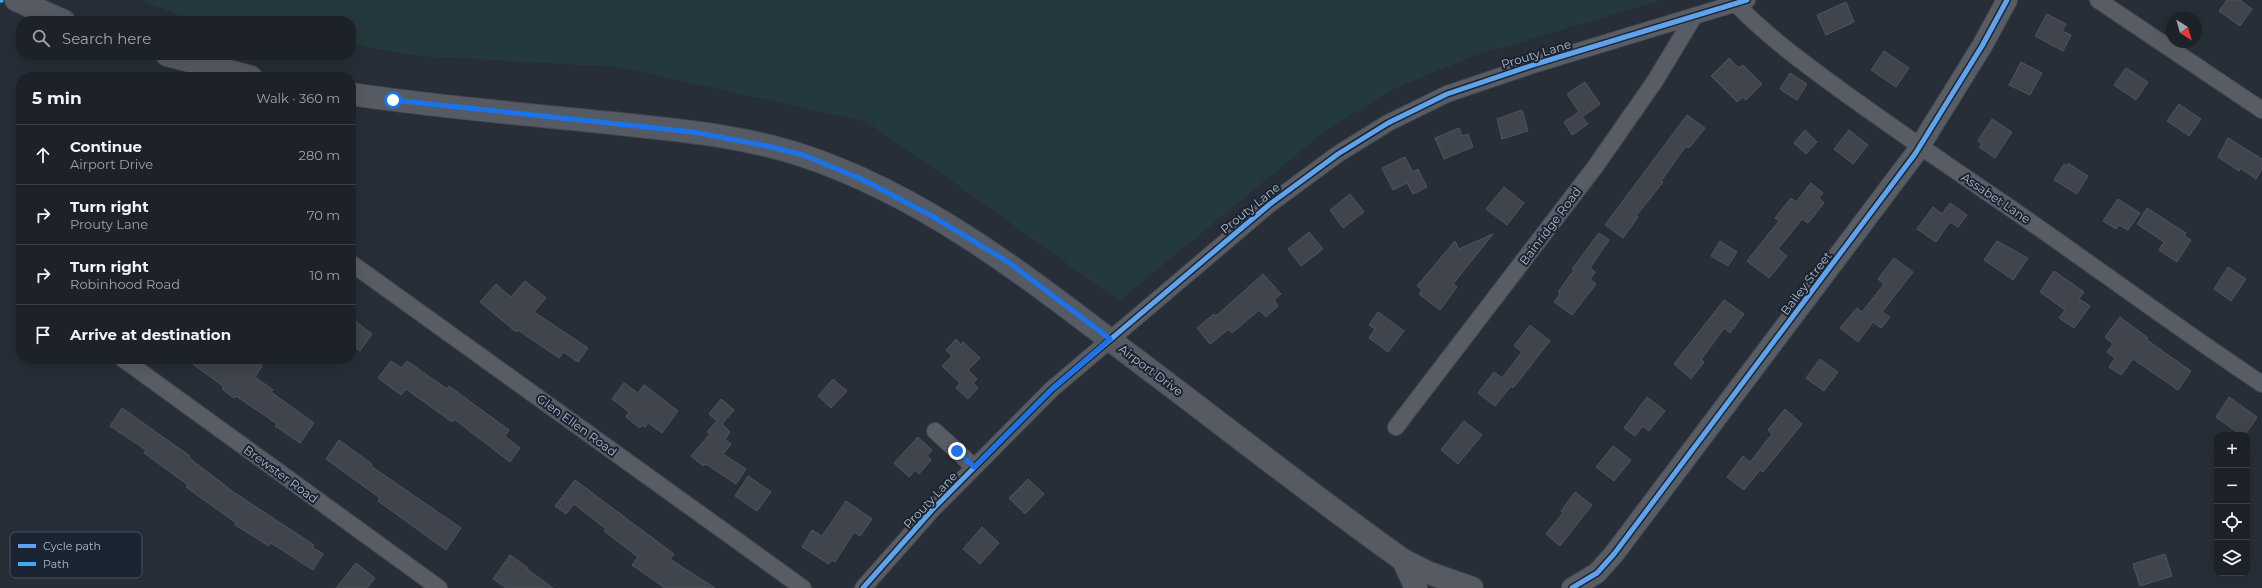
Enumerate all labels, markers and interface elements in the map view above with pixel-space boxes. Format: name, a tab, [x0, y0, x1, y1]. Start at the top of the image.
north arrow	[2166, 12, 2202, 48]
search box	[16, 16, 356, 60]
icon: search	[30, 27, 52, 49]
text: Search here	[62, 29, 151, 48]
street label: Prouty Lane	[1499, 36, 1573, 72]
text: 5 min	[32, 88, 82, 108]
text: Walk · 360 m	[256, 90, 340, 106]
route start	[384, 91, 402, 109]
text: Continue	[70, 137, 142, 156]
icon: ahead	[32, 144, 54, 166]
text: 280 m	[299, 147, 340, 163]
text: Airport Drive	[70, 156, 153, 172]
street label: Assabet Lane	[1959, 169, 2033, 227]
street label: Prouty Lane	[1217, 179, 1283, 237]
street label: Bainridge Road	[1516, 184, 1584, 268]
text: Turn right	[70, 197, 149, 216]
icon: right	[32, 204, 54, 226]
text: 70 m	[307, 207, 340, 223]
text: Prouty Lane	[70, 216, 148, 232]
street label: Bailey Street	[1777, 248, 1835, 318]
text: Turn right	[70, 257, 149, 276]
icon: right	[32, 264, 54, 286]
text: 10 m	[310, 267, 340, 283]
text: Robinhood Road	[70, 276, 180, 292]
icon: arrive	[32, 324, 54, 346]
text: Arrive at destination	[70, 325, 231, 344]
street label: Airport Drive	[1116, 341, 1186, 399]
street label: Glen Ellen Road	[534, 391, 620, 459]
map controls	[2214, 432, 2250, 576]
button: +	[2214, 432, 2250, 468]
street label: Brewster Road	[241, 442, 321, 506]
route end	[948, 442, 966, 460]
street label: Prouty Lane	[900, 468, 960, 532]
button: −	[2214, 468, 2250, 504]
button: locate	[2214, 504, 2250, 540]
legend	[10, 532, 142, 578]
text: Cycle path	[43, 539, 101, 553]
button: layers	[2214, 540, 2250, 576]
text: Path	[43, 557, 69, 571]

